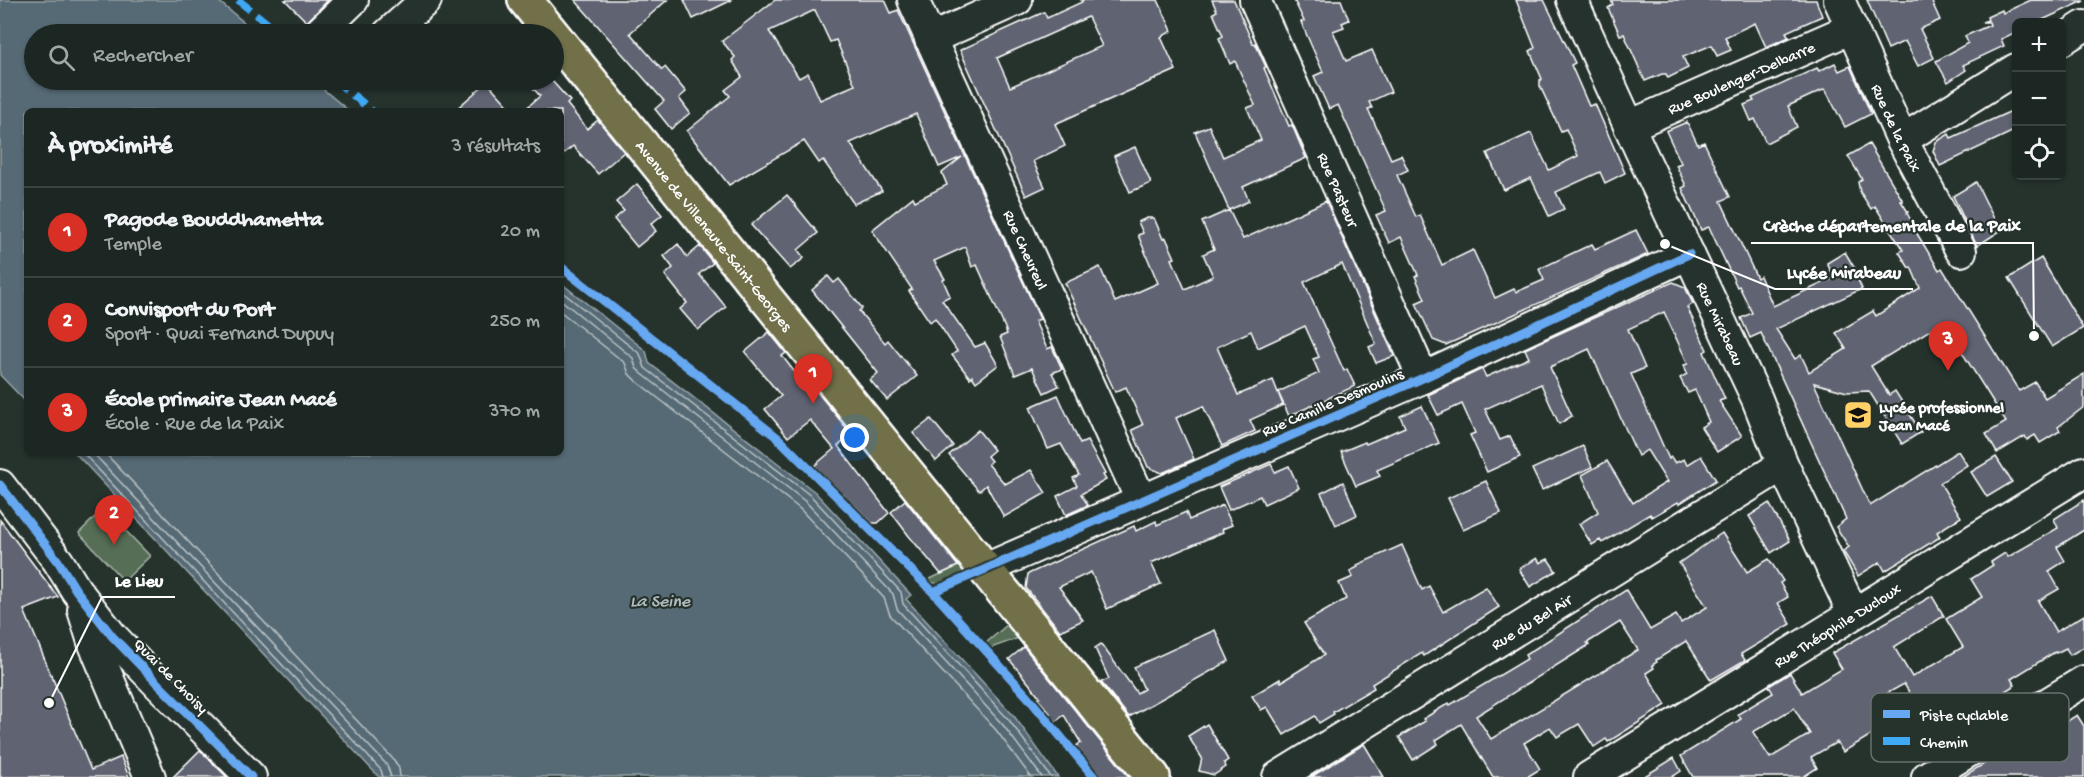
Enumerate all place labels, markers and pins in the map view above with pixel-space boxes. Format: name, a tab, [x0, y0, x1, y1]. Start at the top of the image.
callout: Crèche départementale de la Paix	[1751, 207, 2033, 243]
callout: Lycée Mirabeau	[1775, 253, 1913, 289]
pin: 3	[1928, 322, 1968, 371]
pin: 1	[794, 354, 832, 404]
school or university icon: Lycée professionnel Jean Macé	[1842, 399, 1874, 431]
place label: Lycée professionnel Jean Macé	[1878, 399, 2004, 437]
pin: 2	[94, 496, 134, 545]
callout: Le Lieu	[102, 561, 175, 597]

